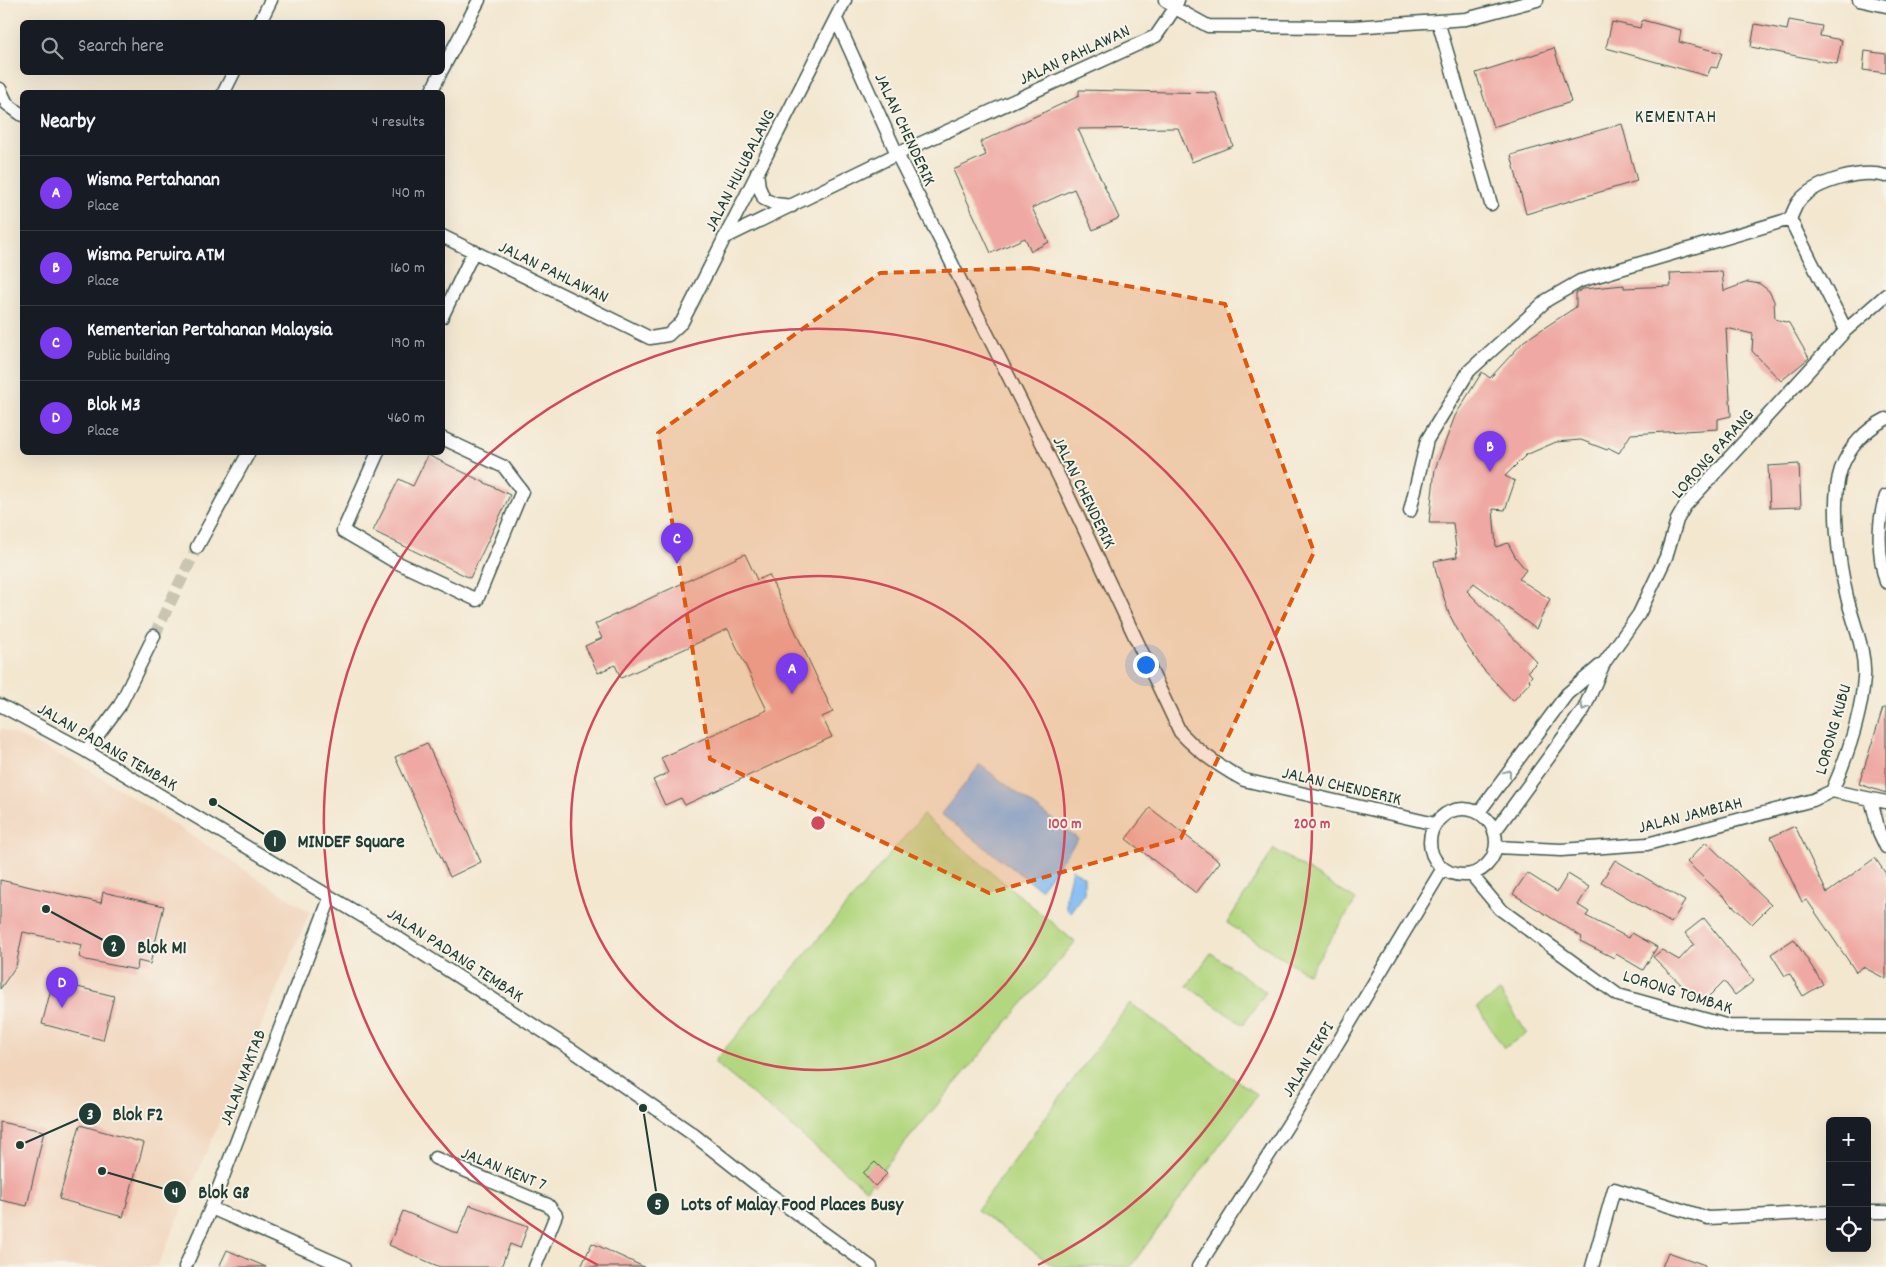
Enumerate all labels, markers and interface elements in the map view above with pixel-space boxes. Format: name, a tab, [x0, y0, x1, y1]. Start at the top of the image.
search box	[20, 20, 445, 75]
street label: JALAN PAHLAWAN	[1015, 20, 1135, 93]
icon: search	[38, 34, 66, 62]
text: Search here	[78, 34, 164, 61]
street label: JALAN CHENDERIK	[867, 70, 941, 191]
district label: KEMENTAH	[1635, 105, 1717, 132]
street label: JALAN HULUBALANG	[700, 106, 783, 237]
text: Nearby	[40, 108, 95, 138]
text: 4 results	[372, 111, 425, 134]
text: Wisma Pertahanan	[87, 168, 220, 195]
text: A	[52, 182, 60, 205]
text: 140 m	[391, 182, 425, 205]
text: Place	[87, 195, 119, 218]
street label: JALAN PAHLAWAN	[493, 236, 612, 311]
text: Wisma Perwira ATM	[87, 243, 225, 270]
text: B	[52, 257, 60, 280]
text: 160 m	[390, 257, 425, 280]
text: Place	[87, 270, 119, 293]
text: Kementerian Pertahanan Malaysia	[87, 318, 332, 345]
text: C	[52, 332, 60, 355]
text: 190 m	[391, 332, 425, 355]
text: Public building	[87, 345, 170, 368]
text: Blok M3	[87, 393, 141, 420]
street label: LORONG PARANG	[1667, 404, 1761, 505]
text: D	[52, 407, 60, 430]
text: 460 m	[387, 407, 425, 430]
text: Place	[87, 420, 119, 443]
pin: B	[1474, 431, 1506, 472]
street label: JALAN CHENDERIK	[1045, 433, 1121, 553]
pin: C	[661, 523, 693, 564]
your location	[1133, 652, 1159, 678]
pin: A	[776, 653, 808, 694]
street label: LORONG KUBU	[1810, 681, 1859, 778]
street label: JALAN PADANG TEMBAK	[32, 698, 182, 799]
one-way arrow	[1580, 702, 1590, 711]
street label: JALAN CHENDERIK	[1279, 762, 1404, 813]
one-way arrow	[1502, 769, 1511, 779]
street label: JALAN JAMBIAH	[1636, 791, 1745, 841]
centre of rings	[809, 814, 827, 832]
text: 100 m	[1048, 814, 1082, 836]
text: 200 m	[1294, 814, 1330, 836]
callout: MINDEF Square	[262, 824, 414, 858]
text: MINDEF Square	[297, 830, 405, 857]
text: 1	[273, 832, 277, 854]
street label: JALAN PADANG TEMBAK	[381, 902, 528, 1010]
callout: Blok M1	[102, 929, 196, 963]
text: Blok M1	[137, 936, 187, 963]
text: 2	[111, 937, 117, 959]
street label: LORONG TOMBAK	[1619, 965, 1735, 1022]
pin: D	[46, 967, 78, 1008]
street label: JALAN TEKPI	[1277, 1017, 1342, 1103]
street label: JALAN MAKTAB	[215, 1026, 274, 1129]
callout: Blok F2	[77, 1097, 173, 1131]
text: Blok F2	[113, 1103, 163, 1130]
text: 3	[87, 1105, 94, 1127]
map controls	[1826, 1117, 1871, 1252]
button: +	[1826, 1117, 1871, 1162]
street label: JALAN KENT 7	[457, 1142, 550, 1199]
button: −	[1826, 1162, 1871, 1207]
callout: Blok G8	[163, 1175, 259, 1209]
text: Blok G8	[198, 1181, 250, 1208]
text: 4	[172, 1183, 178, 1205]
callout: Lots of Malay Food Places Busy	[646, 1187, 913, 1221]
text: Lots of Malay Food Places Busy	[681, 1193, 905, 1220]
text: 5	[655, 1195, 662, 1217]
button: locate	[1826, 1207, 1871, 1252]

